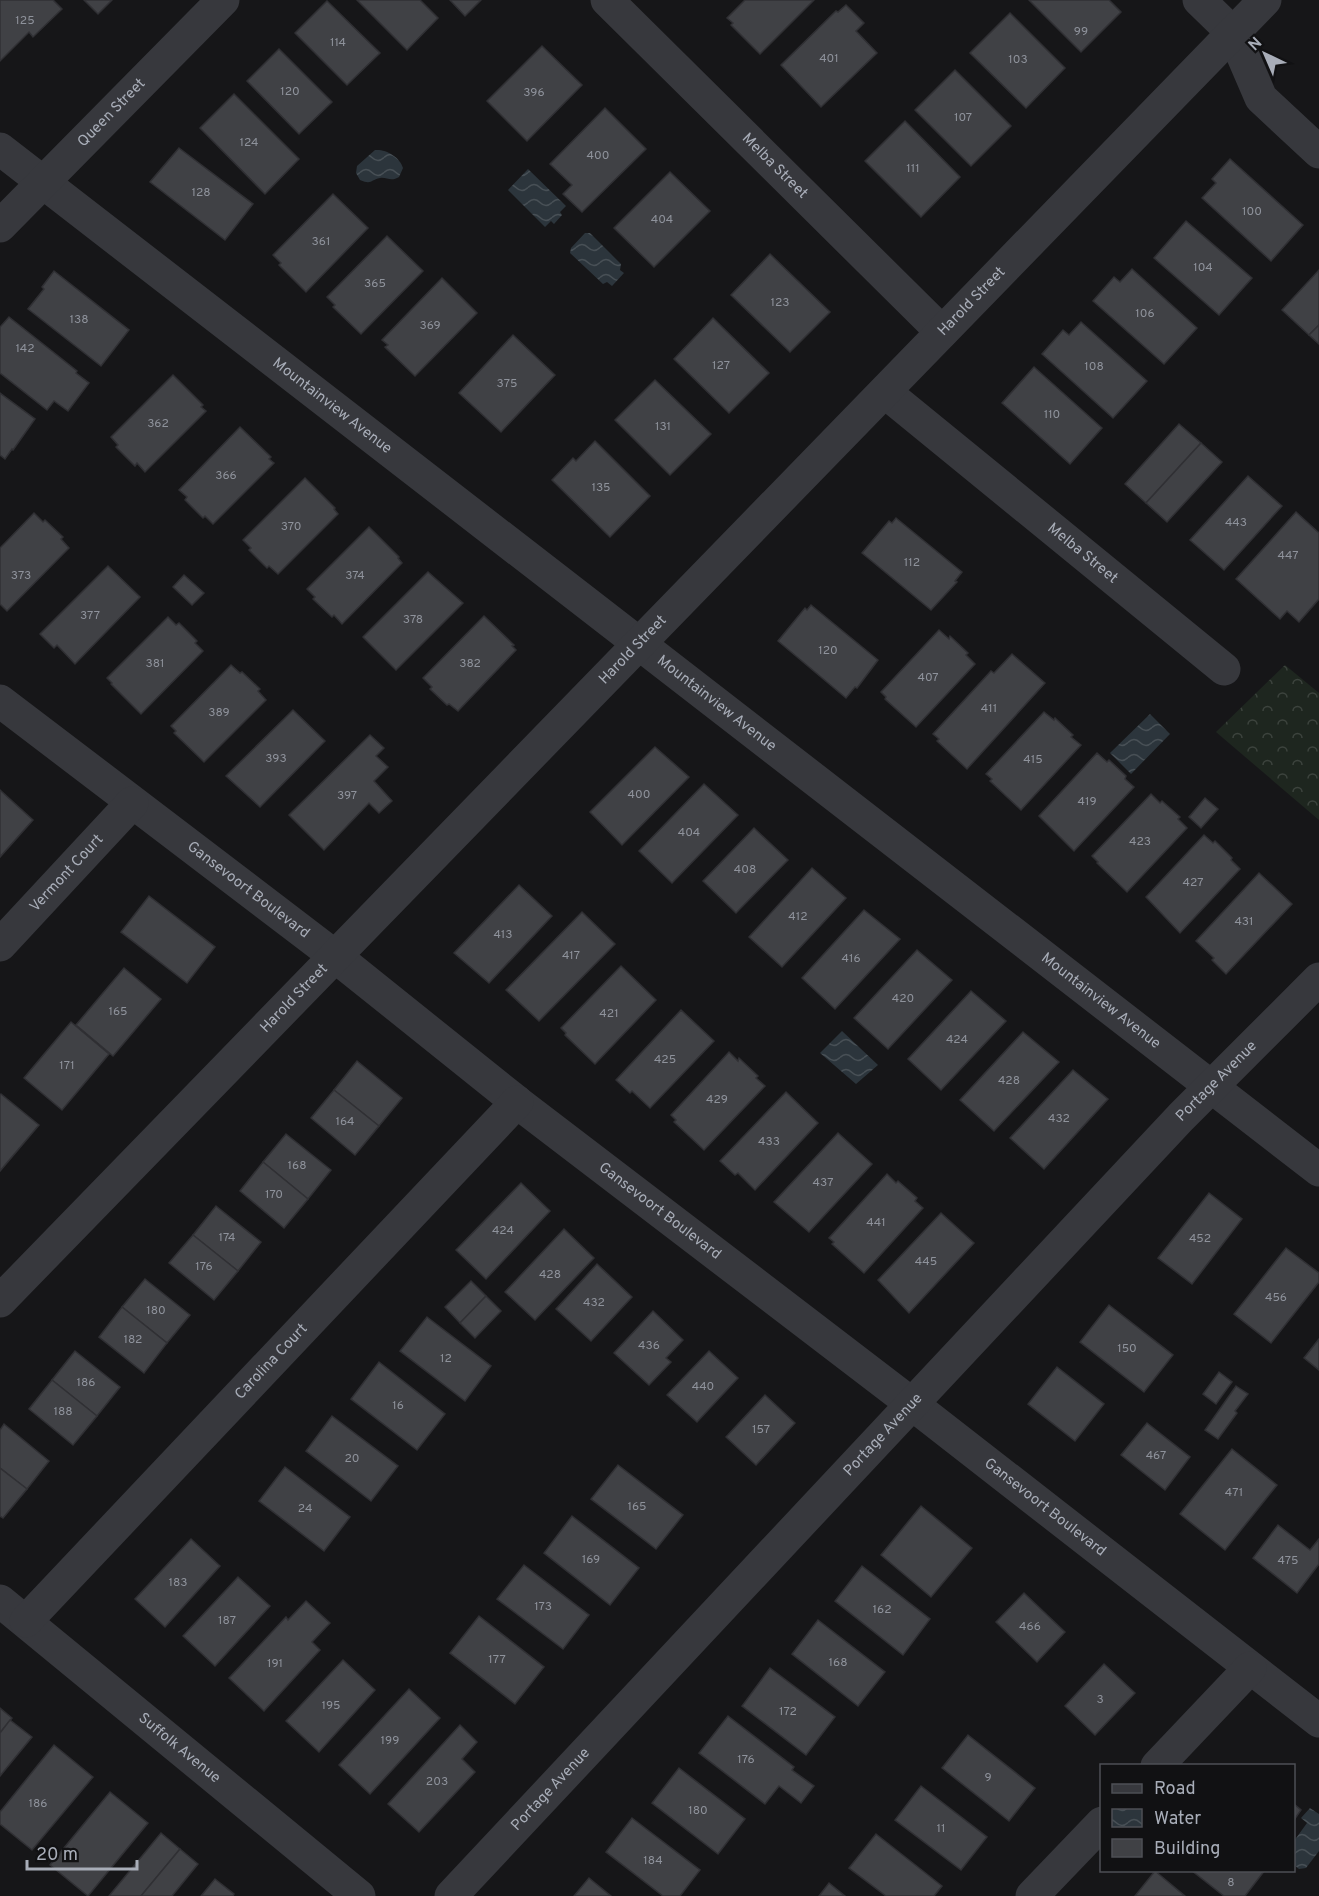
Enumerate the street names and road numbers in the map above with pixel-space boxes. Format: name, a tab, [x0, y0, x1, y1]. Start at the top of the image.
street label: Queen Street	[74, 74, 150, 151]
street label: Melba Street	[738, 129, 812, 203]
street label: Harold Street	[934, 263, 1010, 340]
street label: Mountainview Avenue	[269, 354, 396, 458]
street label: Melba Street	[1043, 519, 1122, 588]
street label: Harold Street	[595, 611, 671, 689]
street label: Mountainview Avenue	[653, 651, 780, 756]
street label: Vermont Court	[26, 830, 108, 916]
street label: Gansevoort Boulevard	[183, 837, 313, 943]
street label: Mountainview Avenue	[1037, 949, 1164, 1053]
street label: Harold Street	[256, 960, 332, 1037]
street label: Portage Avenue	[1172, 1037, 1261, 1126]
street label: Gansevoort Boulevard	[595, 1158, 725, 1264]
street label: Carolina Court	[231, 1320, 312, 1404]
street label: Portage Avenue	[840, 1389, 927, 1480]
street label: Gansevoort Boulevard	[980, 1454, 1110, 1561]
street label: Suffolk Avenue	[134, 1709, 224, 1788]
street label: Portage Avenue	[507, 1744, 594, 1835]

